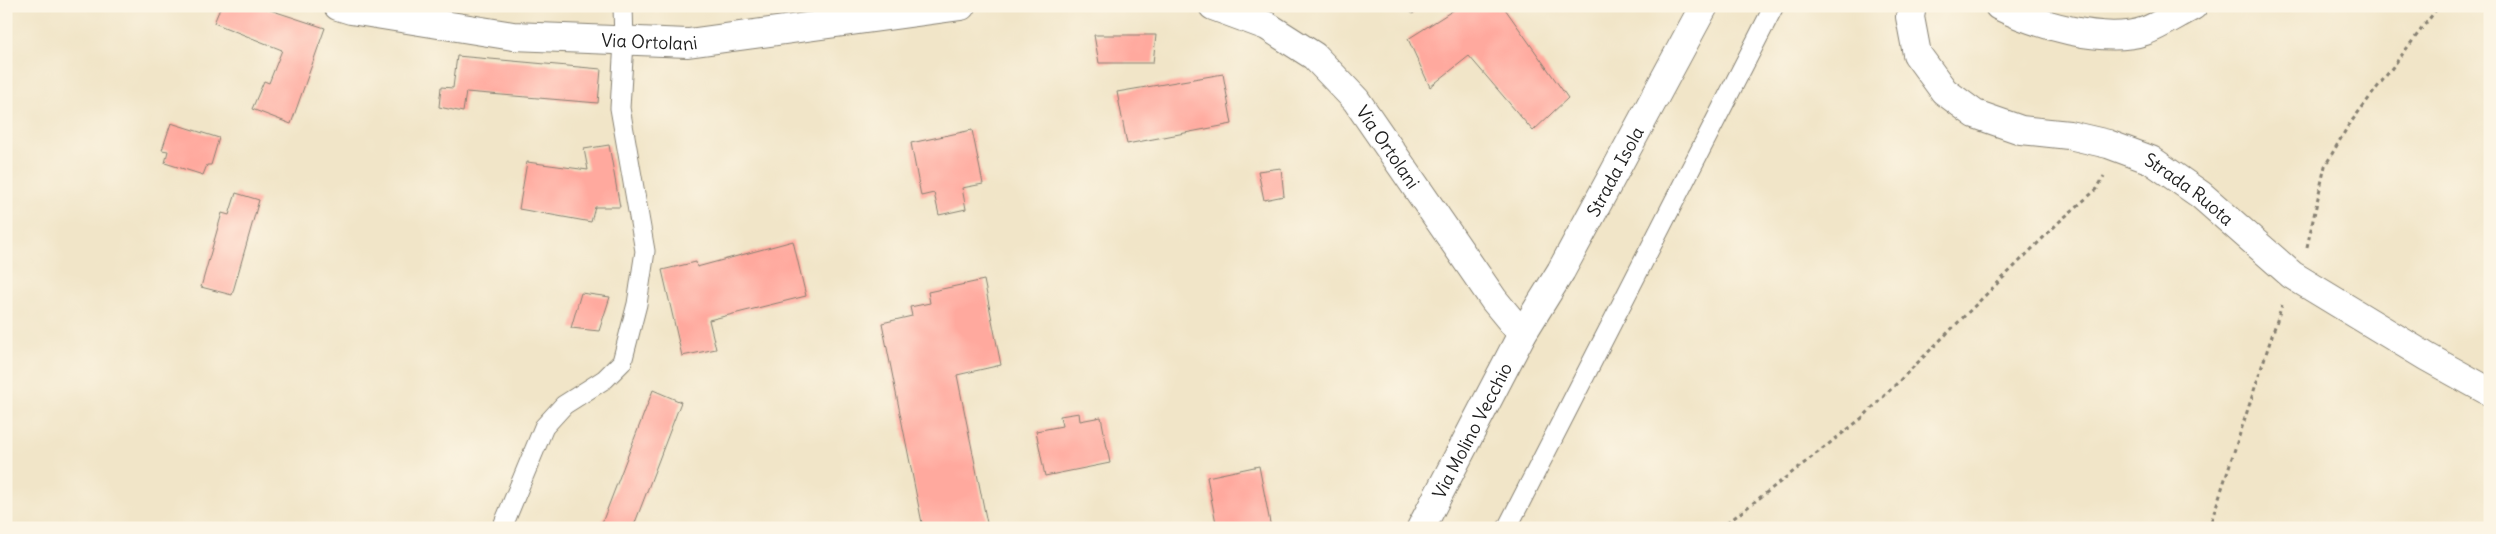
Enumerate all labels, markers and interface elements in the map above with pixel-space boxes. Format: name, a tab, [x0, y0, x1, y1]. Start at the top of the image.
street label: Via Ortolani	[601, 28, 699, 55]
street label: Via Ortolani	[1351, 101, 1425, 193]
street label: Strada Isola	[1581, 122, 1648, 220]
street label: Strada Ruota	[2142, 147, 2239, 230]
street label: Via Molino Vecchio	[1427, 358, 1517, 502]

